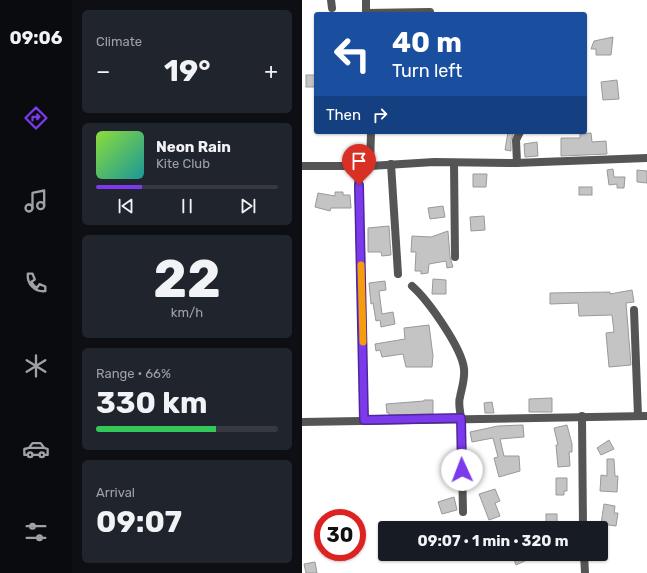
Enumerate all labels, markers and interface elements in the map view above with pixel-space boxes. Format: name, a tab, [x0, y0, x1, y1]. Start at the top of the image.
text: 40 m	[392, 26, 462, 59]
text: 09:06	[10, 27, 63, 49]
icon: left	[326, 28, 378, 80]
text: Climate	[96, 34, 142, 49]
text: 19°	[164, 53, 211, 89]
text: −	[96, 58, 110, 85]
text: +	[264, 58, 278, 85]
text: Turn left	[392, 60, 462, 82]
icon: directions	[22, 104, 50, 132]
icon: right	[369, 104, 391, 126]
text: Then	[326, 106, 361, 124]
text: Neon Rain	[156, 138, 231, 156]
pin	[342, 144, 376, 185]
icon: arrive	[348, 150, 370, 172]
text: Kite Club	[156, 156, 210, 171]
icon: music	[22, 187, 50, 215]
icon: previous	[115, 195, 137, 217]
icon: pause	[176, 195, 198, 217]
icon: next	[237, 195, 259, 217]
text: 22	[153, 248, 221, 310]
icon: phone	[22, 269, 50, 297]
text: km/h	[171, 305, 203, 320]
icon: climate	[22, 352, 50, 380]
text: Range · 66%	[96, 366, 171, 381]
text: 330 km	[96, 385, 207, 421]
icon: car	[22, 435, 50, 463]
position arrow	[441, 449, 483, 491]
text: Arrival	[96, 485, 135, 500]
text: 09:07	[96, 504, 182, 540]
speed limit sign: 30	[314, 509, 366, 561]
icon: filters	[22, 518, 50, 546]
text: 09:07 · 1 min · 320 m	[418, 532, 568, 550]

